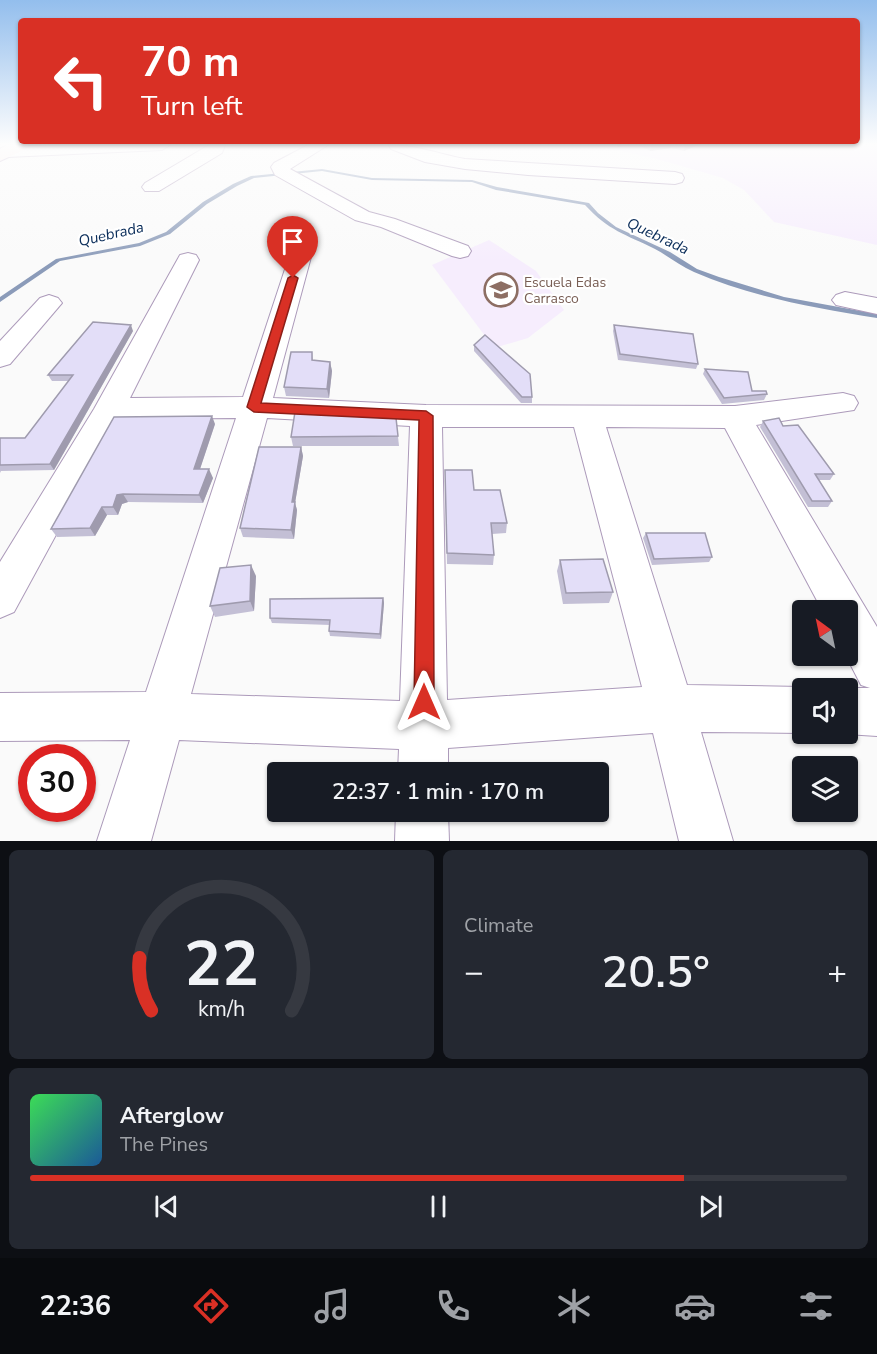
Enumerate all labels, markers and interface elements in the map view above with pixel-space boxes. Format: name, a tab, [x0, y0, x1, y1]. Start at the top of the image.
text: 70 m	[141, 34, 240, 91]
icon: left	[42, 42, 120, 120]
text: Turn left	[141, 88, 242, 125]
water label: Quebrada	[624, 213, 692, 259]
pin	[267, 216, 318, 278]
water label: Quebrada	[76, 217, 146, 251]
icon: arrive	[276, 225, 309, 258]
school or university icon: Escuela Edas Carrasco	[483, 272, 519, 308]
place label: Escuela Edas Carrasco	[524, 273, 606, 308]
north arrow	[792, 600, 858, 666]
map controls	[792, 600, 858, 822]
position arrow	[392, 670, 456, 734]
button: sound	[792, 678, 858, 744]
speed limit sign: 30	[18, 744, 96, 822]
button: layers	[792, 756, 858, 822]
text: 22:37 · 1 min · 170 m	[332, 777, 544, 807]
text: Climate	[464, 912, 533, 939]
text: 22	[184, 922, 259, 1007]
text: 20.5°	[601, 942, 710, 1003]
text: −	[464, 950, 484, 995]
text: +	[827, 950, 847, 995]
text: km/h	[198, 995, 245, 1025]
text: Afterglow	[120, 1101, 224, 1131]
text: The Pines	[120, 1131, 208, 1158]
icon: previous	[150, 1190, 183, 1223]
icon: pause	[422, 1190, 455, 1223]
icon: next	[694, 1190, 727, 1223]
icon: directions	[190, 1285, 232, 1327]
icon: music	[311, 1285, 353, 1327]
icon: phone	[432, 1285, 474, 1327]
icon: climate	[553, 1285, 595, 1327]
icon: car	[674, 1285, 716, 1327]
icon: filters	[795, 1285, 837, 1327]
text: 22:36	[40, 1288, 111, 1325]

